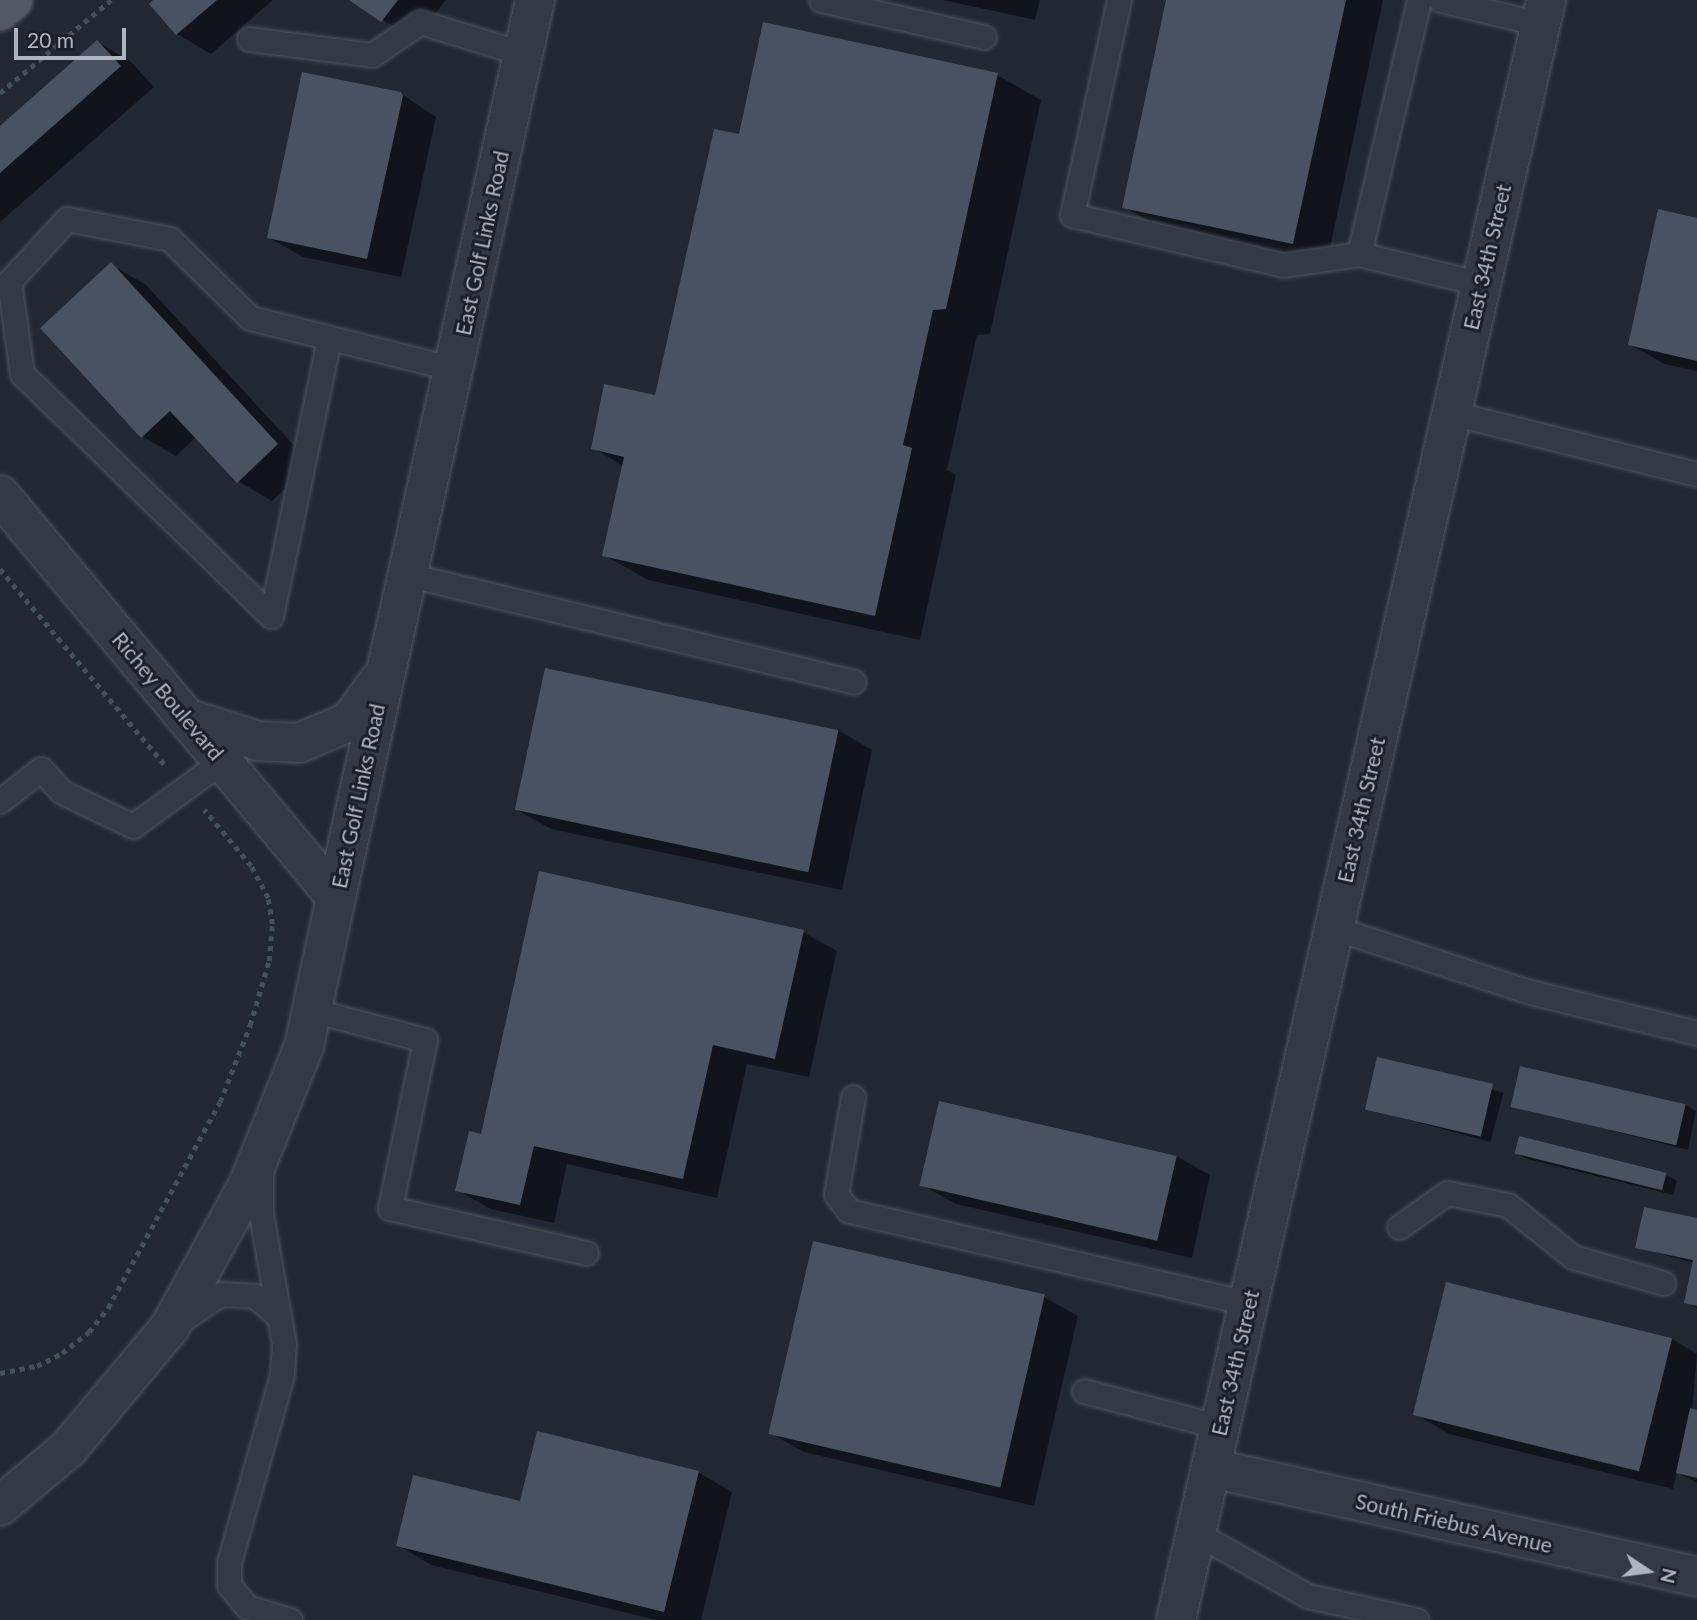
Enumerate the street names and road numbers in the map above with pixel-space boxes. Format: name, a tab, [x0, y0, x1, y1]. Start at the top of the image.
street label: East Golf Links Road	[450, 148, 514, 338]
street label: East 34th Street	[1458, 182, 1516, 332]
street label: Richey Boulevard	[107, 627, 229, 765]
street label: East Golf Links Road	[326, 701, 390, 891]
street label: East 34th Street	[1332, 735, 1390, 885]
street label: East 34th Street	[1206, 1288, 1264, 1438]
street label: South Friebus Avenue	[1353, 1488, 1555, 1558]

